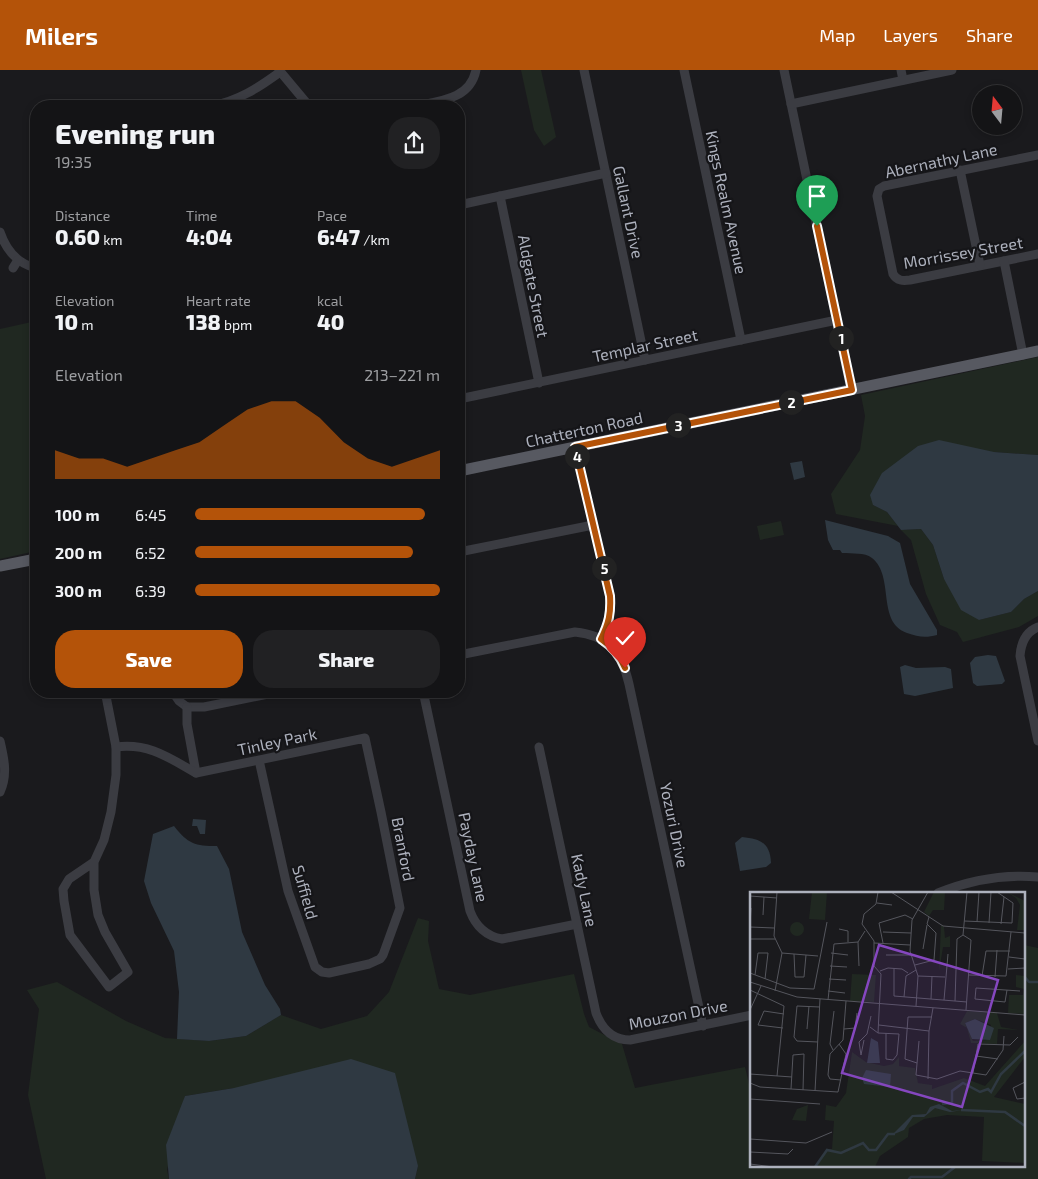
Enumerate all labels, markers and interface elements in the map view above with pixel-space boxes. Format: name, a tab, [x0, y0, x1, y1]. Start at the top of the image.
text: Milers	[25, 21, 98, 50]
text: Map	[819, 24, 855, 46]
text: Layers	[883, 24, 938, 46]
text: Share	[966, 24, 1013, 46]
north arrow	[972, 85, 1022, 135]
map controls	[972, 85, 1022, 135]
text: Evening run	[55, 116, 215, 150]
button: share	[388, 117, 440, 169]
street label: Kings Realm Avenue	[703, 129, 751, 275]
street label: Abernathy Lane	[883, 139, 999, 181]
text: 19:35	[55, 152, 92, 171]
street label: Gallant Drive	[610, 164, 648, 260]
pin	[796, 175, 838, 226]
icon: arrive	[803, 182, 831, 210]
text: Distance	[55, 207, 110, 224]
text: Time	[186, 207, 217, 224]
text: Pace	[317, 207, 347, 224]
text: 0.60	[55, 224, 100, 249]
text: 4:04	[186, 224, 232, 249]
text: 6:47	[317, 224, 360, 249]
text: km	[100, 231, 123, 248]
text: /km	[360, 231, 390, 248]
street label: Morrissey Street	[902, 232, 1024, 272]
street label: Aldgate Street	[515, 233, 553, 339]
text: Elevation	[55, 292, 114, 309]
text: Heart rate	[186, 292, 251, 309]
text: kcal	[317, 292, 343, 309]
text: 10	[55, 309, 78, 334]
text: 138	[186, 309, 221, 334]
text: 40	[317, 309, 344, 334]
text: m	[78, 316, 93, 333]
text: bpm	[221, 316, 252, 333]
street label: Templar Street	[591, 325, 699, 365]
pin: 1	[828, 326, 854, 350]
text: 1	[838, 330, 845, 347]
text: Elevation	[55, 365, 123, 384]
text: 213–221 m	[364, 365, 440, 384]
pin: 2	[778, 390, 804, 414]
text: 2	[787, 394, 796, 411]
street label: Chatterton Road	[524, 407, 644, 451]
pin: 3	[666, 412, 690, 438]
text: 3	[675, 417, 682, 434]
pin: 4	[564, 444, 590, 468]
text: 4	[573, 448, 582, 465]
text: 100 m	[55, 505, 100, 524]
text: 6:45	[135, 505, 166, 524]
text: 200 m	[55, 543, 102, 562]
text: 6:52	[135, 543, 166, 562]
pin: 5	[592, 556, 616, 580]
text: 5	[601, 560, 608, 577]
text: 300 m	[55, 581, 102, 600]
text: 6:39	[135, 581, 166, 600]
pin	[604, 617, 646, 668]
icon: check	[611, 624, 639, 652]
button: Save	[55, 630, 243, 688]
button: Share	[253, 630, 440, 688]
street label: Tinley Park	[236, 723, 318, 759]
street label: Yozuri Drive	[657, 781, 693, 869]
street label: Payday Lane	[455, 810, 493, 904]
street label: Branford	[388, 815, 420, 883]
street label: Kady Lane	[568, 852, 602, 928]
street label: Suffield	[289, 863, 323, 921]
inset map	[750, 892, 1026, 1166]
street label: Mouzon Drive	[627, 995, 729, 1033]

